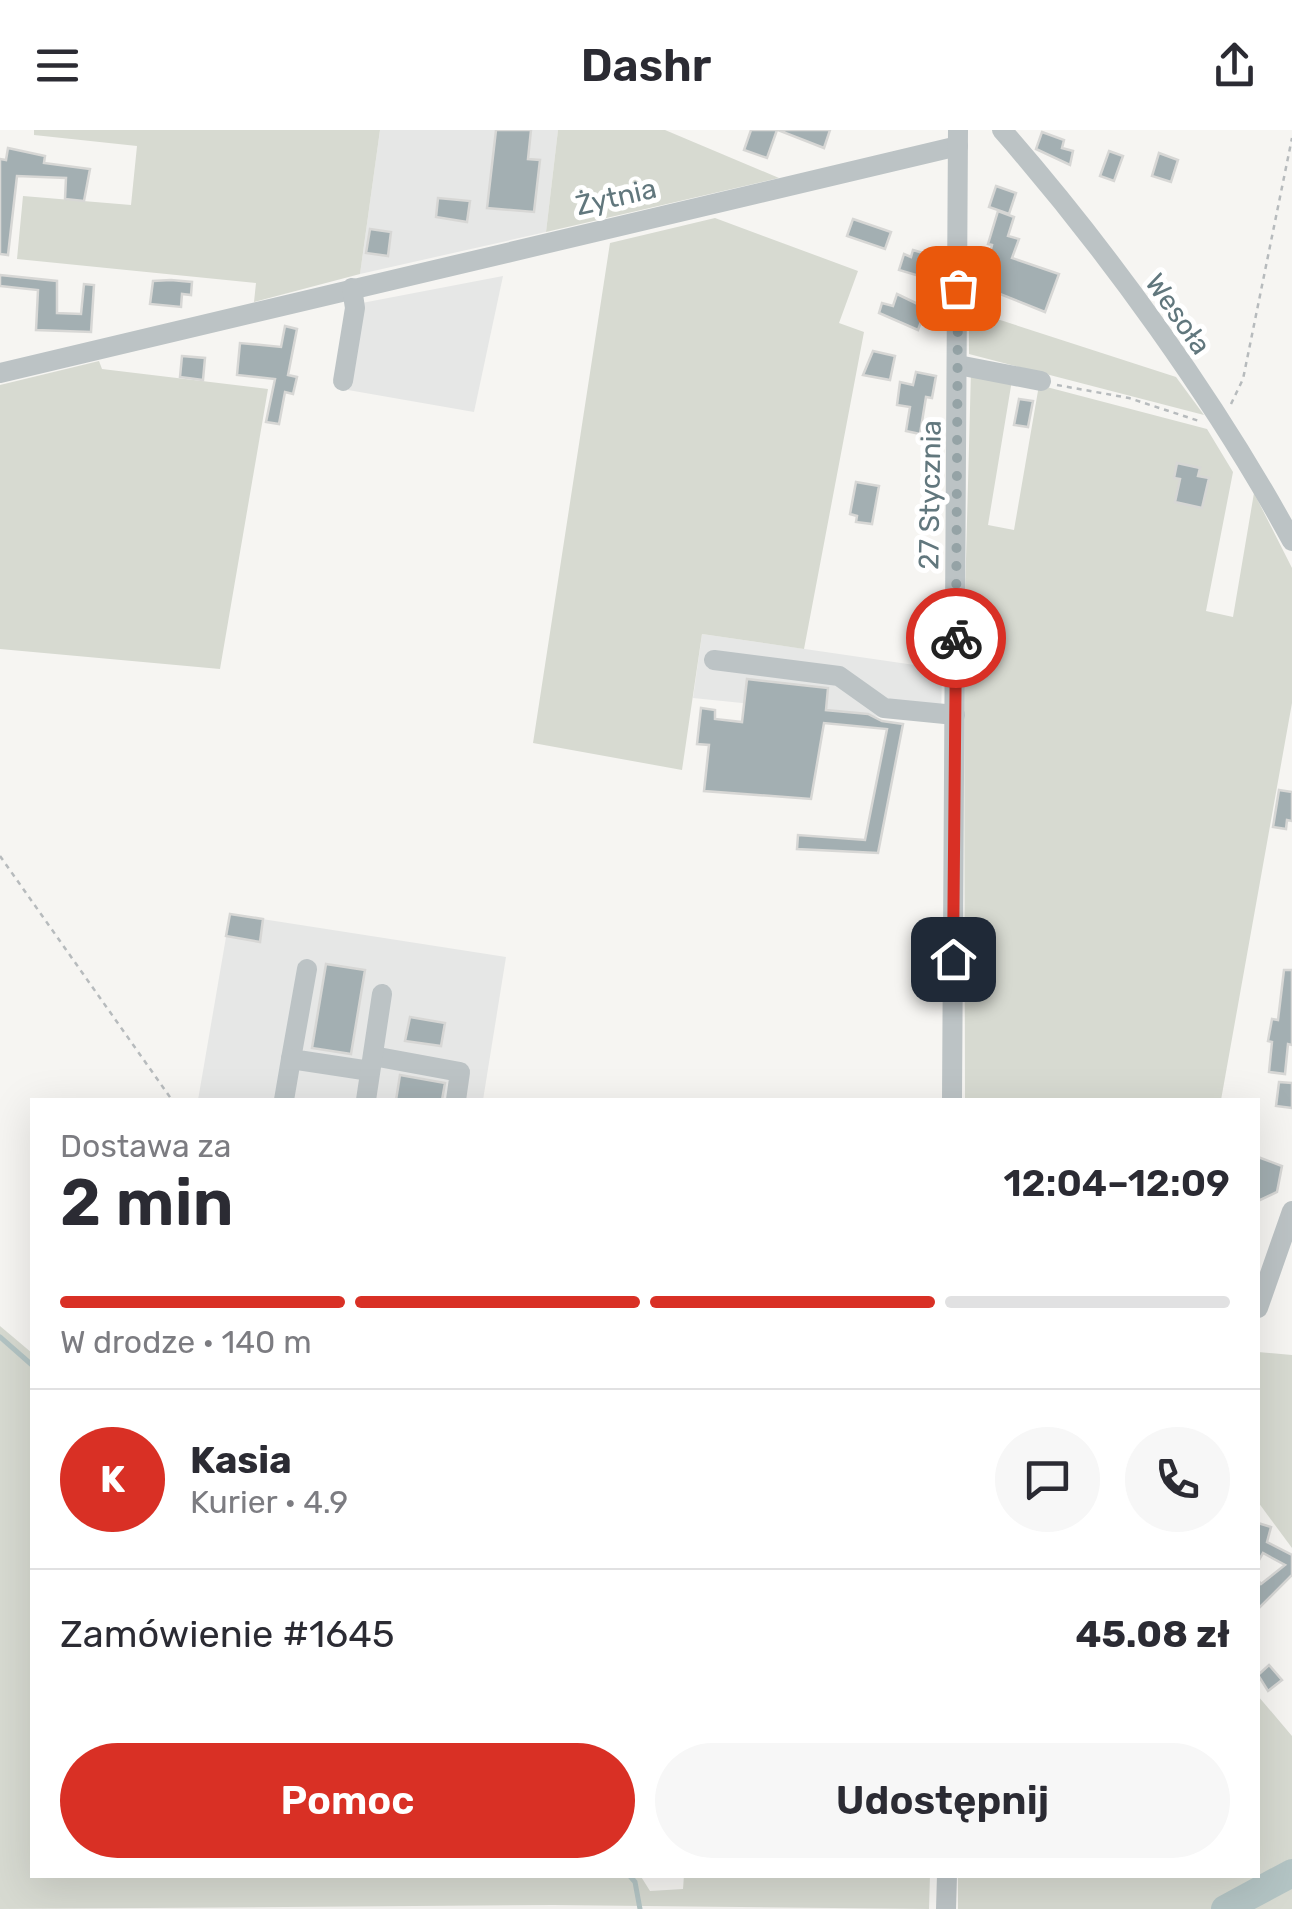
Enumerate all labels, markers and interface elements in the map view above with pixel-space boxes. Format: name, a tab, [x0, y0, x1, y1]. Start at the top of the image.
icon: menu	[30, 38, 85, 93]
icon: share	[1207, 38, 1262, 93]
text: Dashr	[581, 39, 711, 92]
street label: Żytnia	[572, 172, 660, 222]
pin	[916, 246, 1001, 331]
icon: bag	[931, 261, 986, 316]
street label: Wesoła	[1138, 267, 1218, 361]
street label: 27 Stycznia	[912, 420, 948, 570]
courier	[906, 588, 1006, 688]
icon: bike	[929, 611, 984, 666]
pin	[911, 917, 996, 1002]
icon: home	[926, 932, 981, 987]
text: Dostawa za	[60, 1127, 231, 1165]
text: 12:04–12:09	[1003, 1160, 1230, 1206]
text: 2 min	[60, 1164, 234, 1241]
text: W drodze · 140 m	[60, 1323, 312, 1361]
button: chat	[995, 1427, 1100, 1532]
button: phone	[1125, 1427, 1230, 1532]
text: Kasia	[190, 1437, 292, 1483]
text: K	[100, 1456, 125, 1502]
text: Kurier · 4.9	[190, 1483, 348, 1521]
text: Zamówienie #1645	[60, 1611, 394, 1657]
text: 45.08 zł	[1075, 1611, 1230, 1657]
button: Pomoc	[60, 1743, 635, 1858]
button: Udostępnij	[655, 1743, 1230, 1858]

